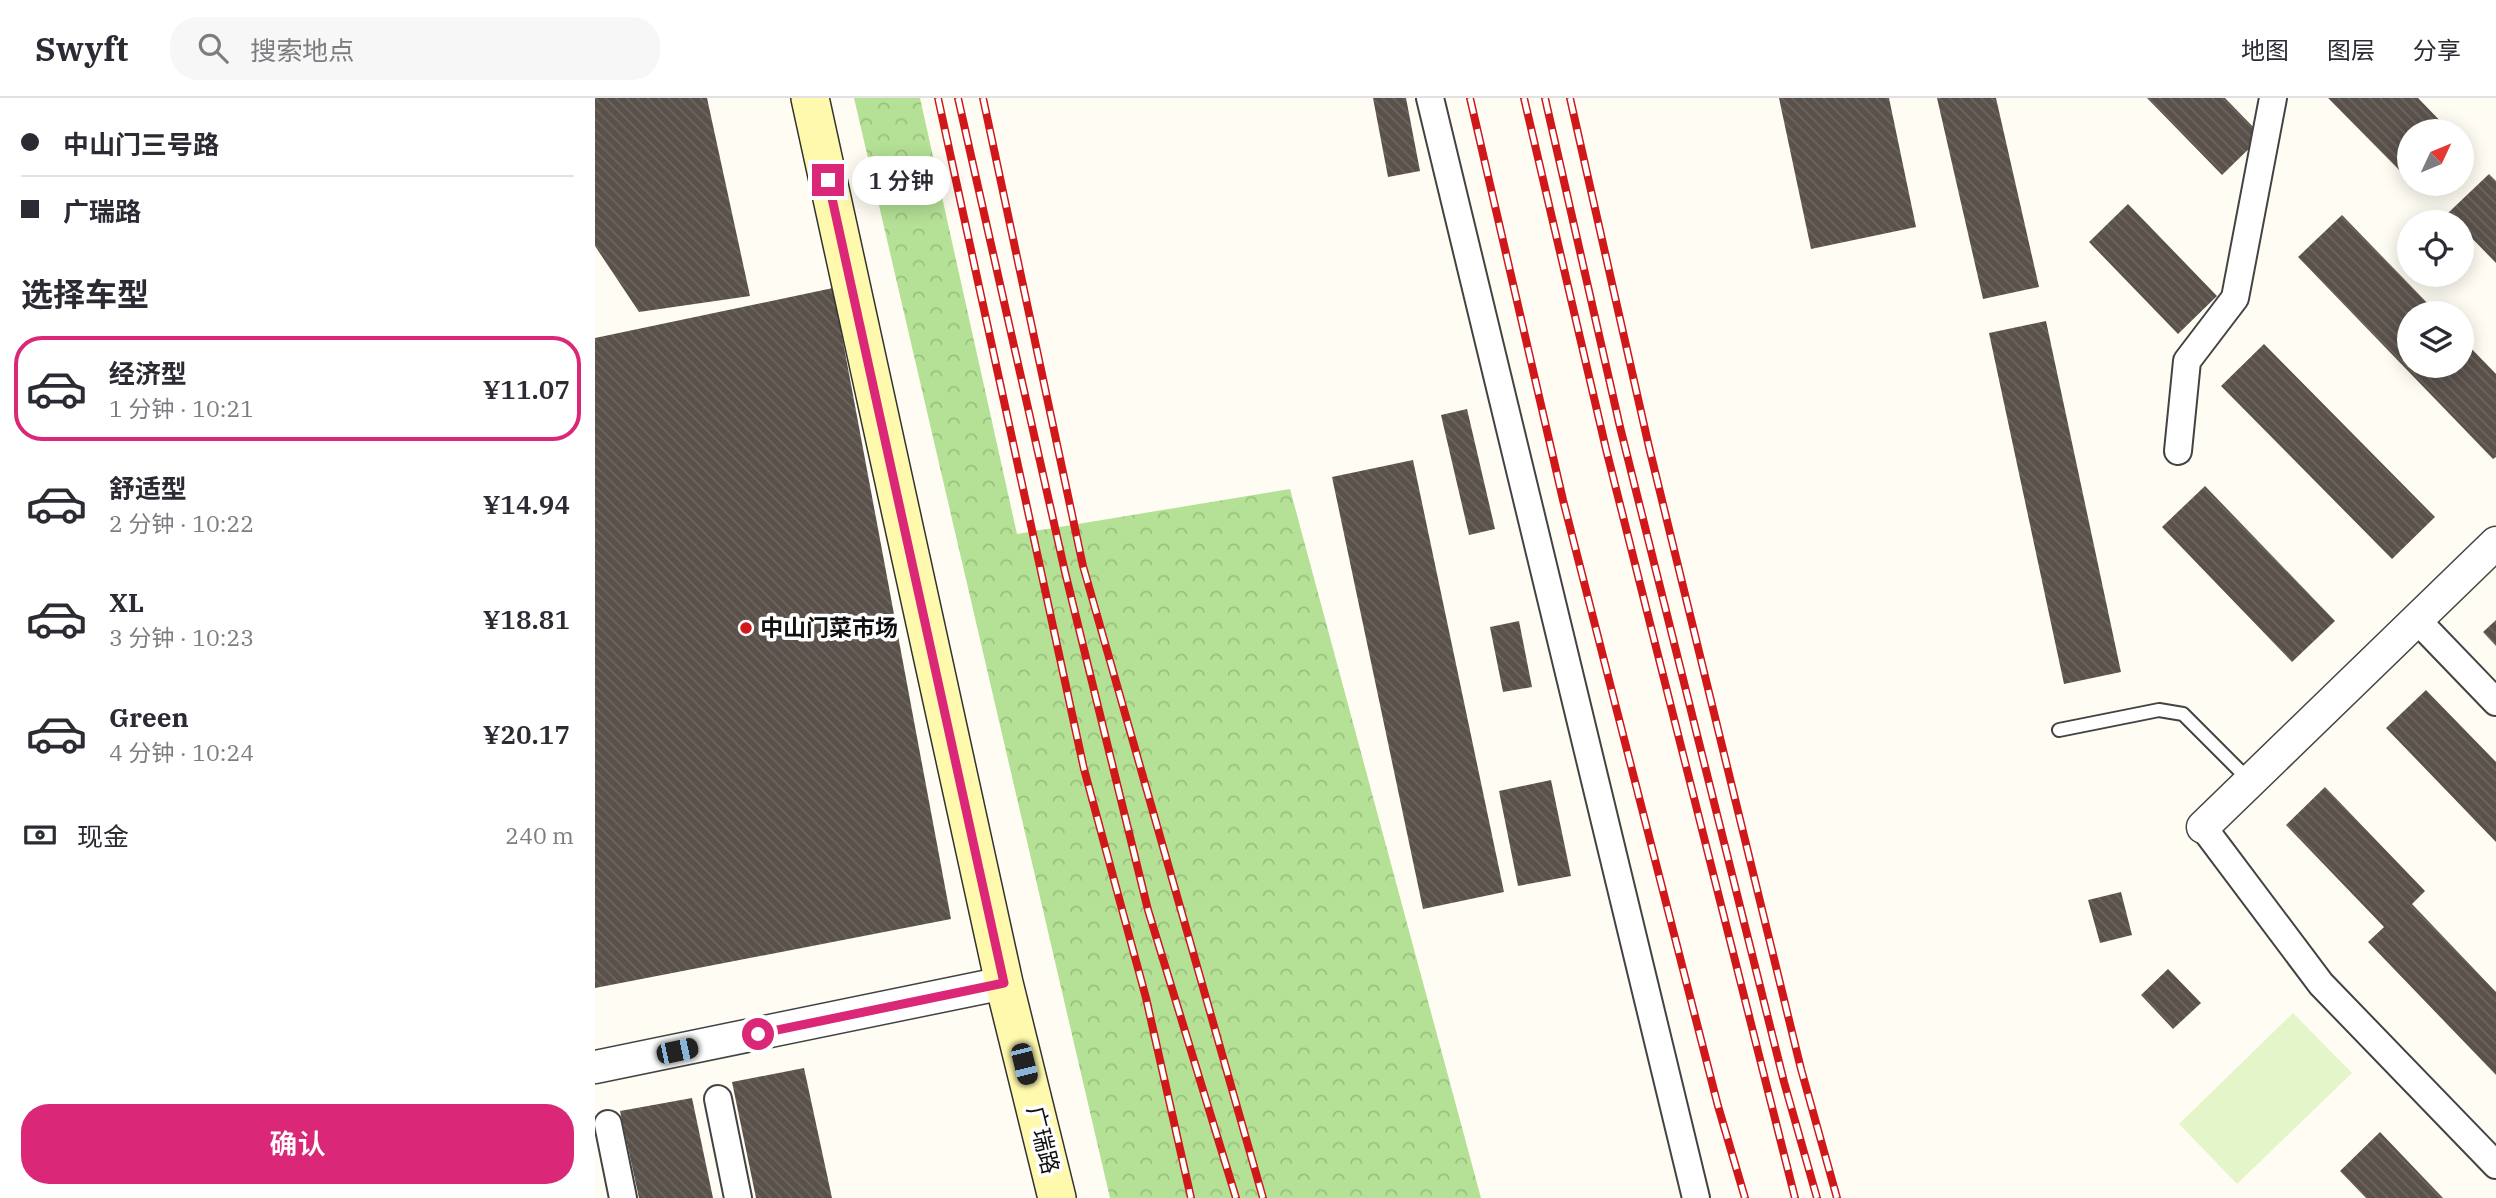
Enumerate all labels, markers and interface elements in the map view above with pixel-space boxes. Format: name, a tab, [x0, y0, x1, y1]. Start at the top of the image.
search box	[170, 17, 660, 80]
text: Swyft	[35, 27, 128, 70]
icon: search	[194, 29, 232, 67]
text: 搜索地点	[250, 33, 354, 67]
text: 地图	[2241, 34, 2289, 66]
text: 图层	[2327, 34, 2375, 66]
text: 分享	[2413, 34, 2461, 66]
north arrow	[2397, 119, 2475, 196]
map controls	[2397, 119, 2474, 378]
text: 中山门三号路	[63, 127, 219, 161]
callout: 1 分钟	[853, 155, 951, 204]
route end	[812, 164, 844, 196]
text: 1 分钟	[868, 165, 934, 195]
text: 广瑞路	[63, 194, 141, 228]
button: locate	[2397, 210, 2474, 287]
text: 选择车型	[21, 273, 149, 315]
button: layers	[2397, 301, 2474, 378]
text: 经济型	[109, 356, 187, 390]
icon: car	[25, 357, 88, 420]
text: ¥11.07	[483, 372, 570, 406]
text: 1 分钟 · 10:21	[109, 393, 254, 423]
text: 舒适型	[109, 471, 187, 505]
icon: car	[25, 472, 88, 535]
text: ¥14.94	[483, 487, 570, 521]
text: 2 分钟 · 10:22	[109, 508, 254, 538]
text: XL	[109, 585, 144, 619]
icon: car	[25, 587, 88, 650]
text: ¥18.81	[483, 602, 570, 636]
place label: 中山门菜市场	[760, 612, 898, 642]
marker: 中山门菜市场	[738, 620, 754, 636]
text: 3 分钟 · 10:23	[109, 622, 254, 652]
text: Green	[109, 700, 189, 734]
icon: car	[25, 702, 88, 765]
text: ¥20.17	[483, 717, 570, 751]
text: 4 分钟 · 10:24	[109, 737, 254, 767]
icon: cash	[21, 816, 59, 854]
text: 现金	[77, 819, 129, 853]
text: 240 m	[505, 820, 574, 850]
route start	[742, 1018, 774, 1050]
car	[655, 1036, 700, 1066]
car	[1009, 1041, 1040, 1087]
street label: 广瑞路	[1021, 1103, 1067, 1177]
button: 确认	[21, 1104, 574, 1184]

